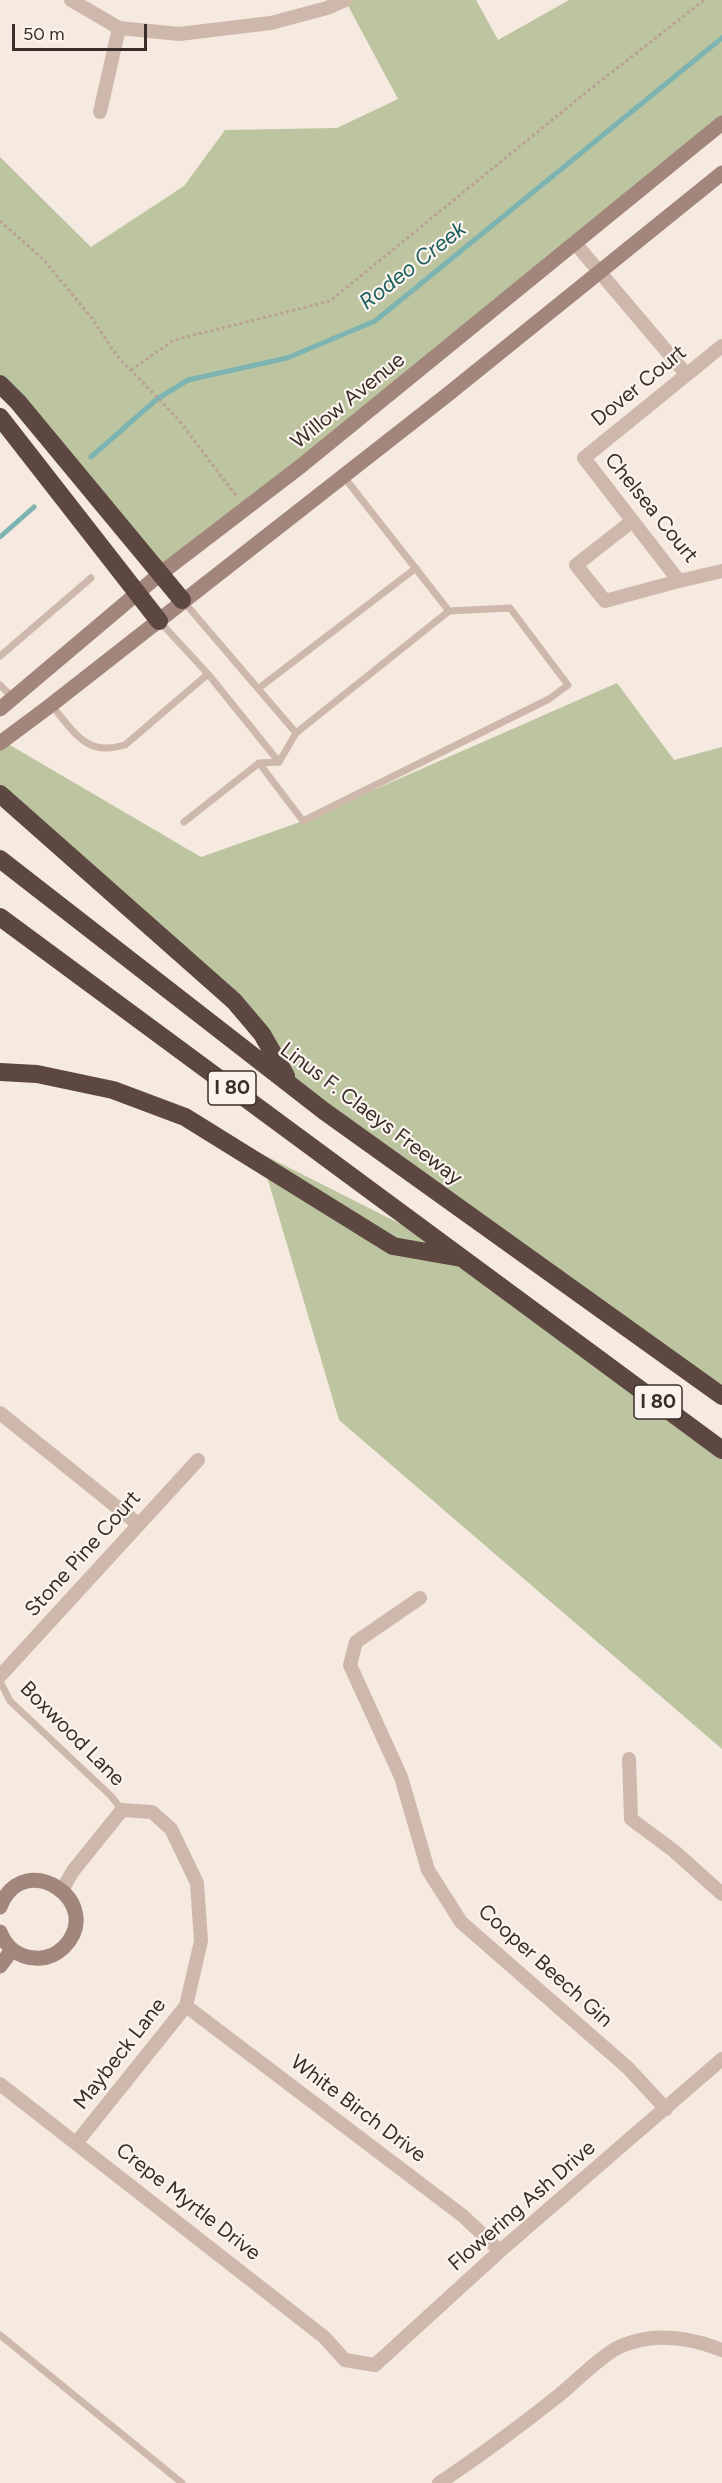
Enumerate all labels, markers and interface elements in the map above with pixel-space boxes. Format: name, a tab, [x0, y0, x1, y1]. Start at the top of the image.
scale bar	[15, 12, 150, 50]
text: 50 m	[23, 23, 65, 45]
water label: Rodeo Creek	[355, 216, 471, 316]
street label: Dover Court	[586, 340, 692, 432]
street label: Willow Avenue	[286, 348, 410, 454]
street label: Chelsea Court	[599, 448, 703, 568]
street label: Linus F. Claeys Freeway	[275, 1037, 467, 1191]
road number: I 80	[208, 1071, 256, 1105]
road number: I 80	[634, 1385, 682, 1419]
street label: Stone Pine Court	[20, 1486, 146, 1622]
street label: Boxwood Lane	[14, 1676, 130, 1792]
street label: Cooper Beech Gin	[473, 1899, 617, 2033]
street label: Maybeck Lane	[69, 1993, 171, 2115]
street label: White Birch Drive	[285, 2050, 431, 2168]
street label: Flowering Ash Drive	[443, 2135, 601, 2277]
street label: Crepe Myrtle Drive	[111, 2138, 265, 2266]

